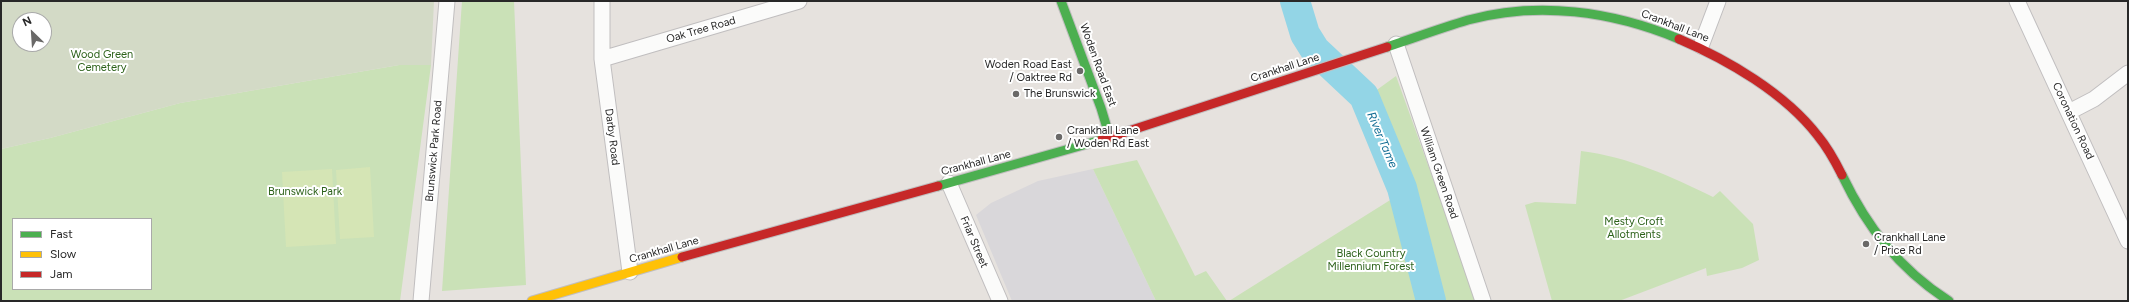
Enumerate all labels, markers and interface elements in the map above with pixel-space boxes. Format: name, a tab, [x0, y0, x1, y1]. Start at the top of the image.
street label: Crankhall Lane	[1639, 7, 1711, 45]
north arrow	[12, 12, 52, 52]
text: N	[21, 14, 34, 29]
street label: Oak Tree Road	[665, 14, 737, 46]
street label: Woden Road East	[1077, 22, 1119, 108]
park label: Wood Green Cemetery	[71, 48, 133, 74]
street label: Crankhall Lane	[1249, 51, 1321, 85]
place label: Woden Road East / Oaktree Rd	[985, 58, 1072, 84]
marker: Woden Road East / Oaktree Rd	[1075, 66, 1085, 76]
street label: Coronation Road	[2049, 80, 2097, 162]
place label: The Brunswick	[1024, 87, 1095, 101]
marker: The Brunswick	[1011, 89, 1021, 99]
street label: Brunswick Park Road	[423, 100, 445, 202]
street label: Darby Road	[602, 108, 622, 166]
water label: River Tame	[1364, 110, 1400, 170]
place label: Crankhall Lane / Woden Rd East	[1067, 124, 1149, 150]
street label: William Green Road	[1417, 125, 1461, 221]
marker: Crankhall Lane / Woden Rd East	[1054, 132, 1064, 142]
street label: Crankhall Lane	[940, 147, 1012, 179]
park label: Brunswick Park	[268, 185, 342, 199]
street label: Friar Street	[957, 214, 991, 270]
park label: Mesty Croft Allotments	[1604, 215, 1664, 241]
legend	[12, 218, 152, 290]
text: Fast	[50, 227, 73, 241]
place label: Crankhall Lane / Price Rd	[1874, 231, 1946, 257]
street label: Crankhall Lane	[628, 234, 700, 266]
marker: Crankhall Lane / Price Rd	[1861, 239, 1871, 249]
text: Slow	[50, 247, 76, 261]
park label: Black Country Millennium Forest	[1327, 247, 1415, 273]
text: Jam	[50, 267, 73, 281]

